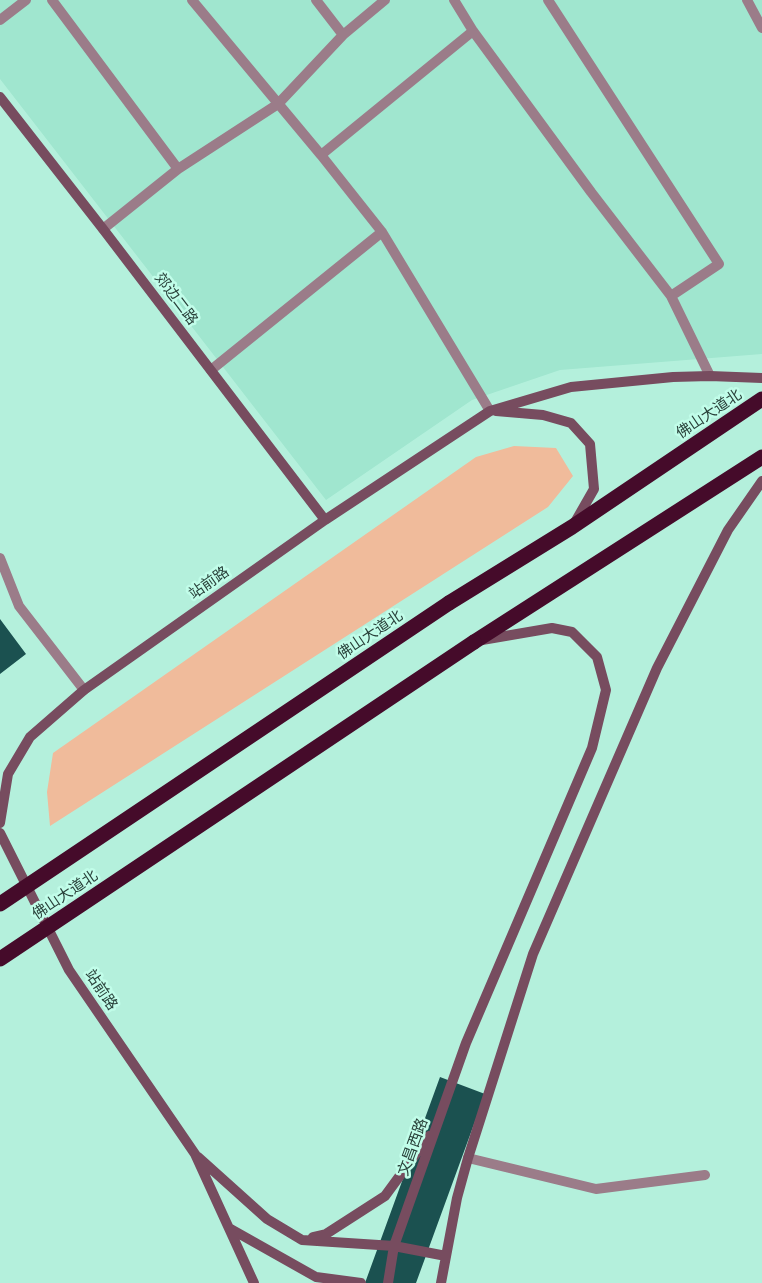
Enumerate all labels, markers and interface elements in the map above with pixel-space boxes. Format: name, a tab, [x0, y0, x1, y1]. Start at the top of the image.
street label: 郊边二路	[151, 270, 201, 328]
street label: 佛山大道北	[673, 386, 745, 442]
street label: 站前路	[185, 563, 233, 603]
street label: 佛山大道北	[334, 607, 406, 663]
street label: 佛山大道北	[29, 867, 101, 923]
street label: 站前路	[81, 966, 121, 1014]
street label: 文昌西路	[394, 1116, 432, 1178]

